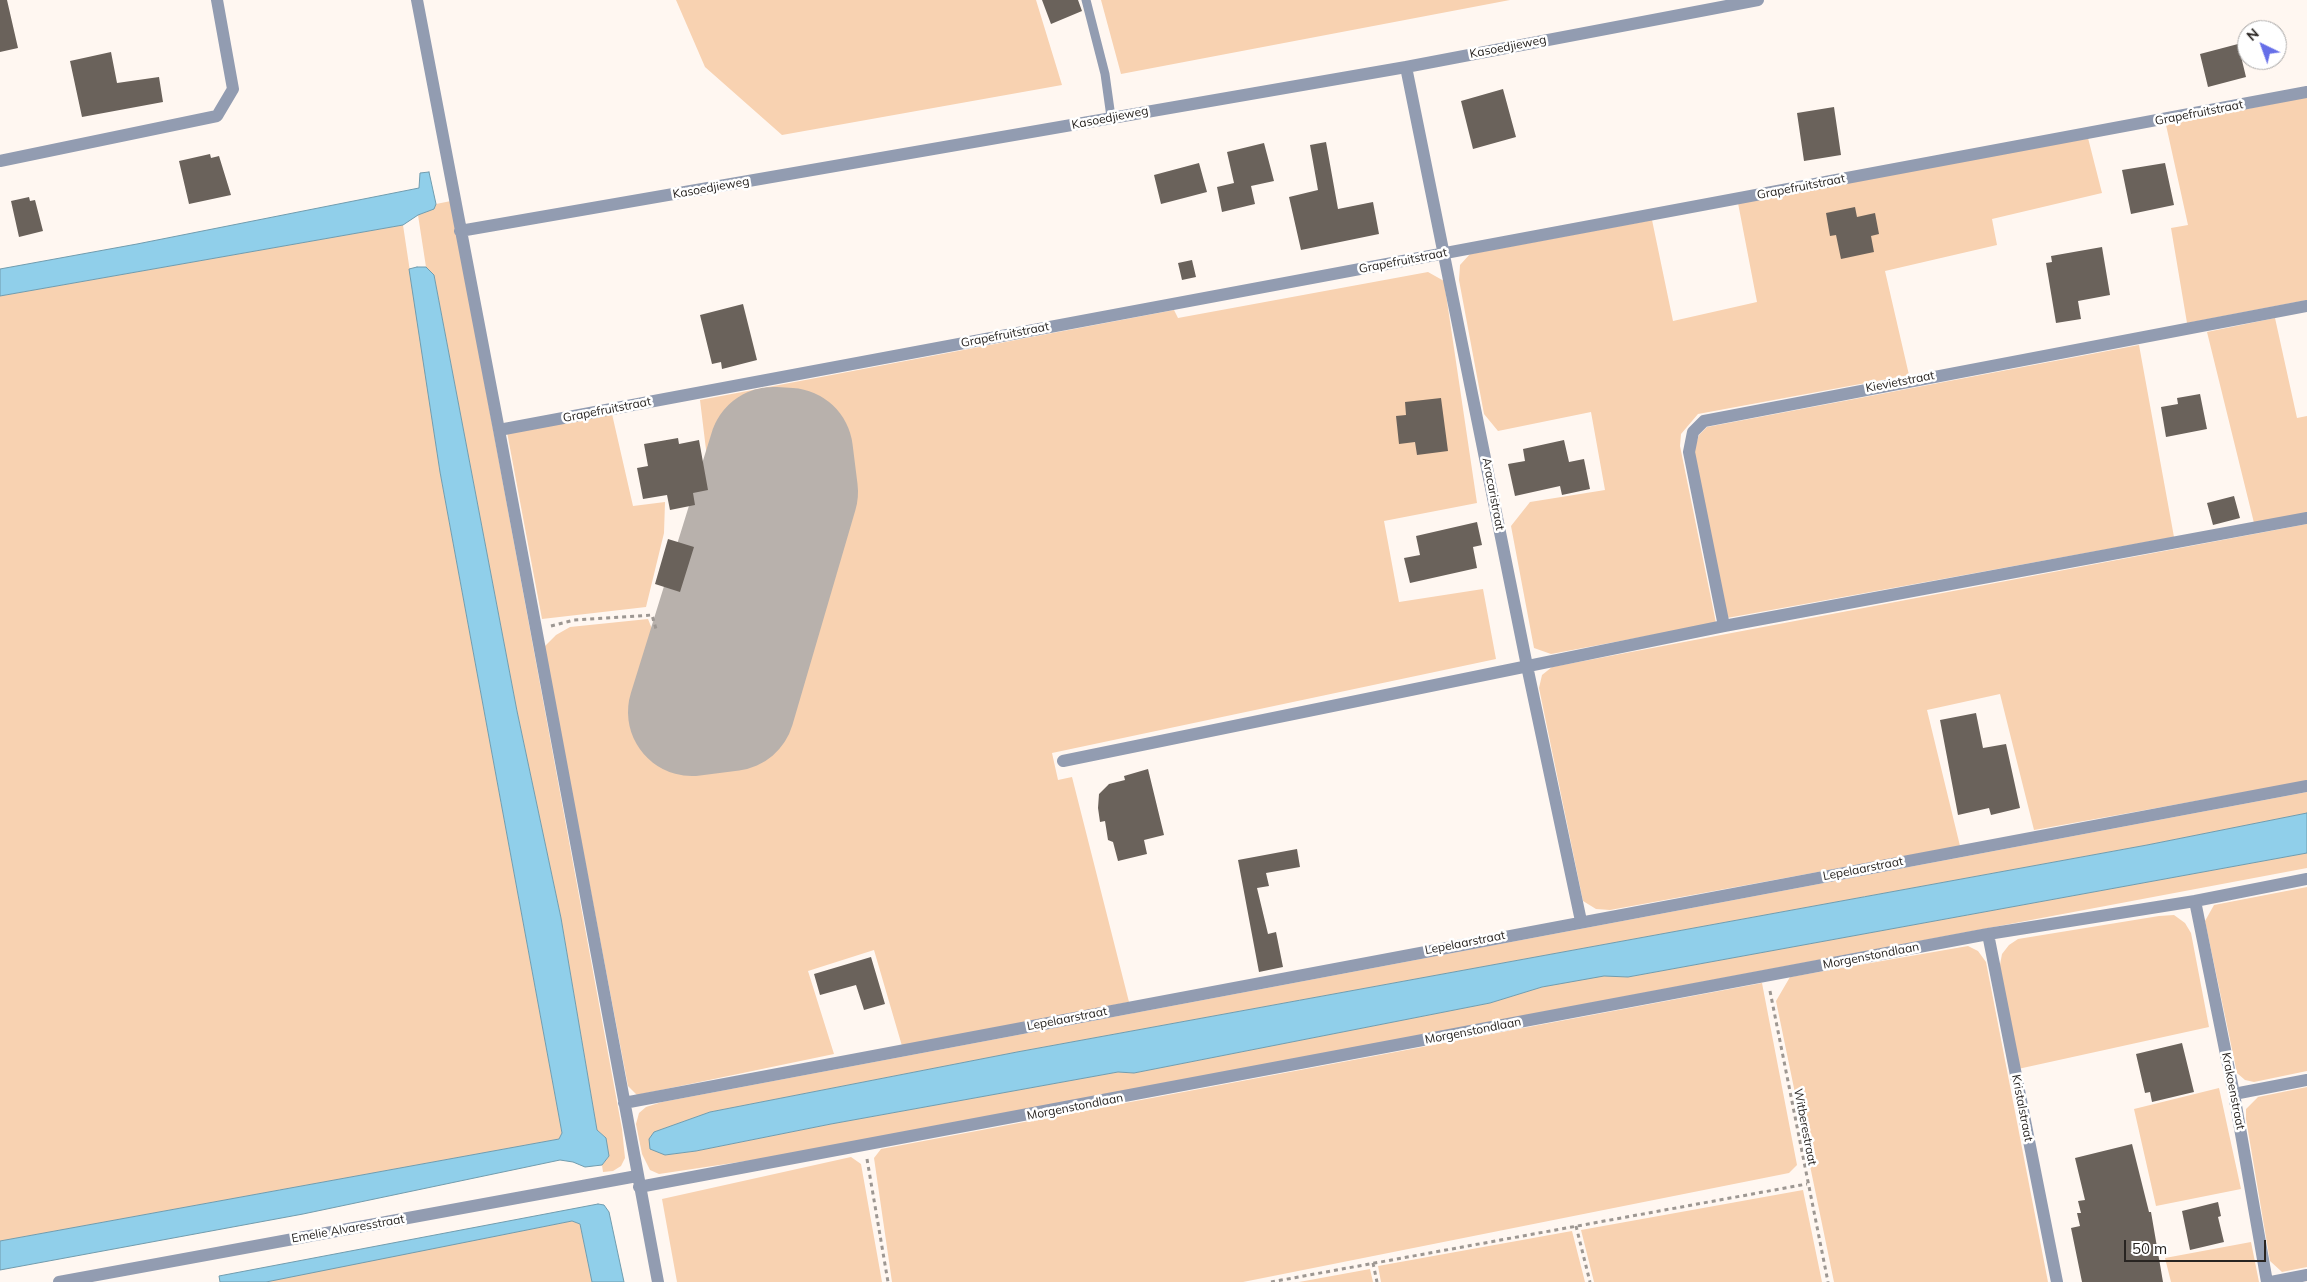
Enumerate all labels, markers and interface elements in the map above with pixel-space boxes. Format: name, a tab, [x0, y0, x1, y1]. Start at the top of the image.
north arrow	[2237, 20, 2287, 70]
text: N	[2243, 24, 2263, 45]
street label: Kasoedjieweg	[1469, 33, 1547, 61]
street label: Grapefruitstraat	[2154, 97, 2244, 129]
street label: Kasoedjieweg	[1071, 104, 1149, 132]
street label: Grapefruitstraat	[1756, 171, 1846, 203]
street label: Kasoedjieweg	[672, 174, 750, 202]
street label: Grapefruitstraat	[1358, 245, 1448, 277]
street label: Grapefruitstraat	[960, 319, 1050, 351]
street label: Kievietstraat	[1864, 368, 1936, 396]
street label: Grapefruitstraat	[562, 394, 652, 426]
street label: Aracaristraat	[1479, 456, 1507, 532]
street label: Lepelaarstraat	[1822, 854, 1904, 884]
street label: Lepelaarstraat	[1424, 928, 1506, 958]
street label: Morgenstondlaan	[1822, 940, 1920, 972]
street label: Lepelaarstraat	[1026, 1004, 1108, 1034]
street label: Morgenstondlaan	[1424, 1015, 1522, 1047]
street label: Krakoenstraat	[2218, 1051, 2248, 1131]
street label: Kristalstraat	[2008, 1073, 2036, 1143]
street label: Witberestraat	[1790, 1087, 1820, 1167]
street label: Morgenstondlaan	[1026, 1091, 1124, 1123]
street label: Emelie Alvaresstraat	[290, 1212, 406, 1246]
scale bar	[2127, 1230, 2270, 1262]
text: 50 m	[2132, 1239, 2167, 1258]

